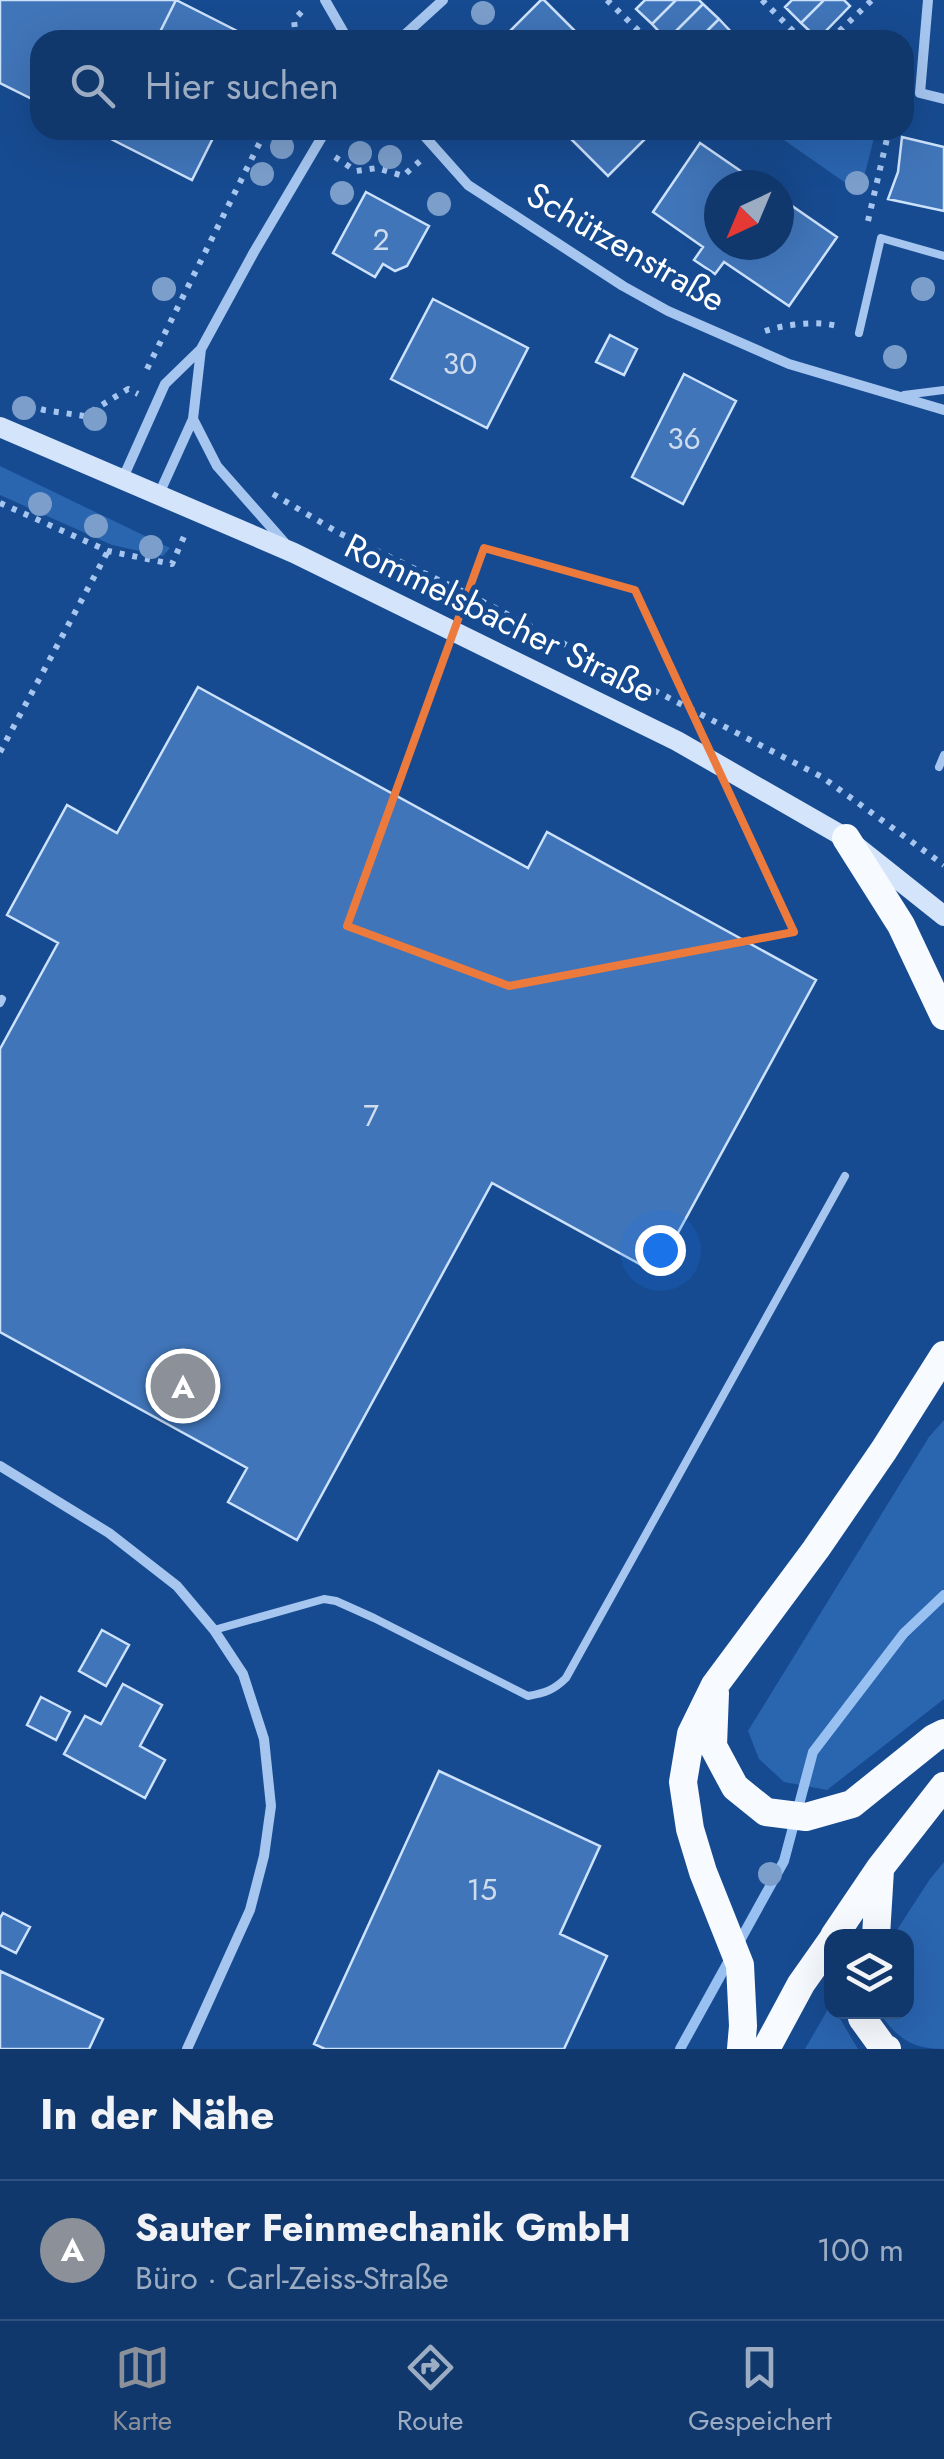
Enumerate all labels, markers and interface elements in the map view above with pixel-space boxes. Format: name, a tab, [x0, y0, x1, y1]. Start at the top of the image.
search box	[30, 30, 914, 140]
icon: search	[65, 58, 120, 113]
text: Hier suchen	[145, 58, 339, 113]
street label: Schützenstraße	[517, 170, 735, 324]
north arrow	[704, 170, 794, 260]
house number: 2	[372, 218, 390, 261]
house number: 30	[443, 342, 477, 385]
house number: 36	[667, 417, 701, 460]
street label: Rommelsbacher Straße	[336, 521, 664, 715]
house number: 7	[363, 1094, 379, 1137]
your location	[635, 1225, 686, 1276]
pin: A	[150, 1348, 216, 1424]
house number: 15	[467, 1868, 497, 1911]
map controls	[824, 1929, 914, 2019]
button: layers	[824, 1929, 914, 2019]
text: In der Nähe	[40, 2084, 274, 2145]
text: Sauter Feinmechanik GmbH	[135, 2200, 631, 2255]
text: A	[61, 2227, 84, 2273]
text: 100 m	[817, 2227, 904, 2273]
text: Büro · Carl-Zeiss-Straße	[135, 2255, 449, 2301]
tab: Karte	[112, 2340, 172, 2441]
tab: Route	[397, 2340, 463, 2441]
tab: Gespeichert	[688, 2340, 832, 2441]

